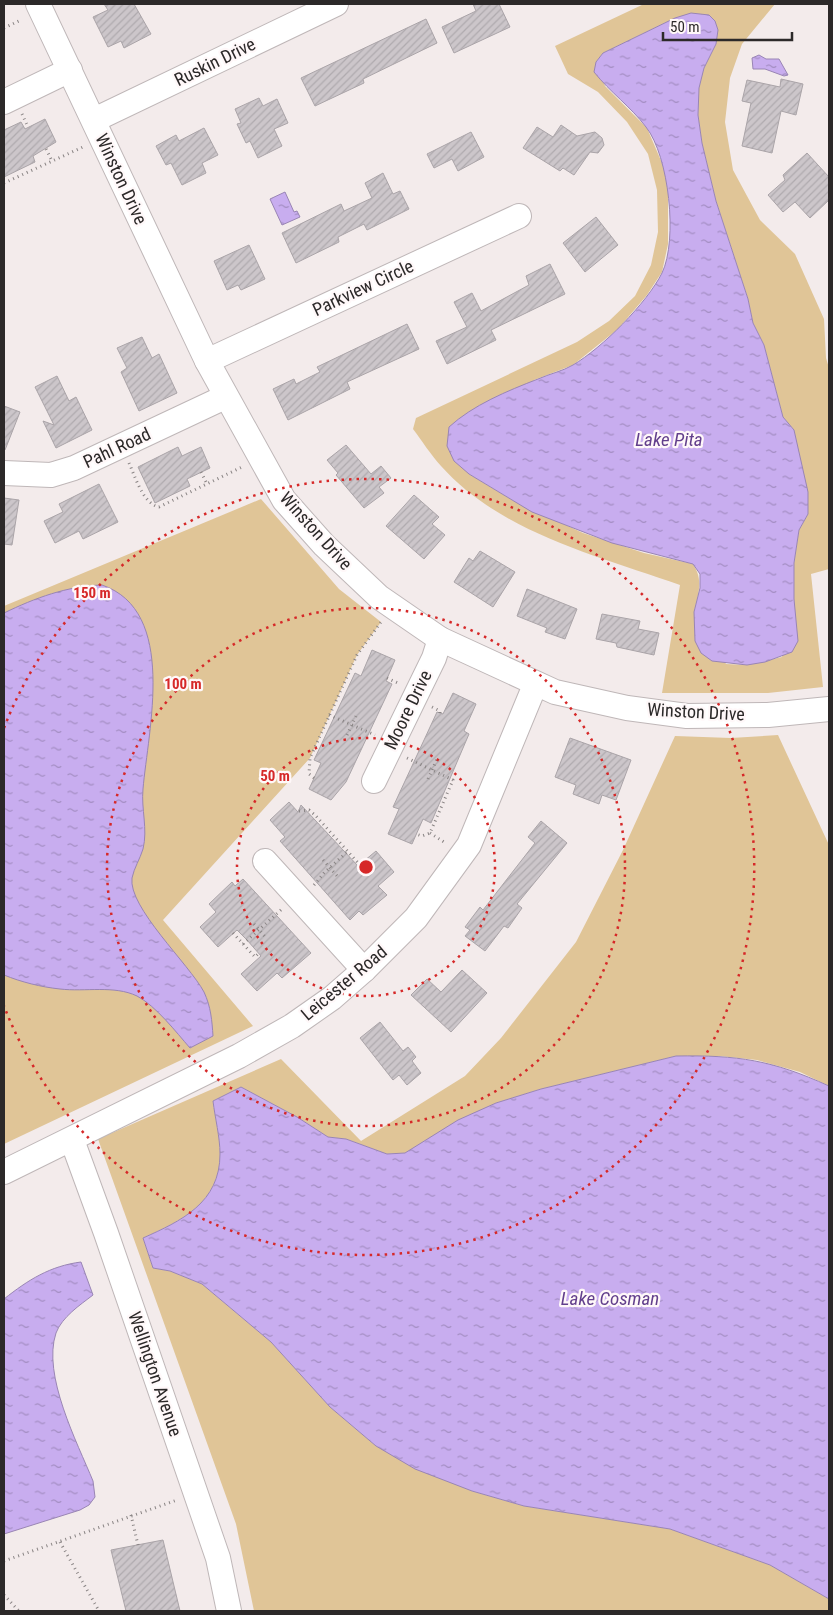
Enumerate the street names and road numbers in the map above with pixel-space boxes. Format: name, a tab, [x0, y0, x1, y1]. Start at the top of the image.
street label: Ruskin Drive	[171, 33, 259, 90]
street label: Winston Drive	[91, 130, 152, 228]
street label: Parkview Circle	[309, 255, 416, 320]
street label: Pahl Road	[80, 423, 154, 472]
street label: Winston Drive	[276, 487, 357, 574]
street label: Moore Drive	[379, 667, 436, 753]
street label: Winston Drive	[647, 698, 745, 725]
street label: Leicester Road	[296, 941, 391, 1025]
street label: Wellington Avenue	[124, 1309, 187, 1439]

